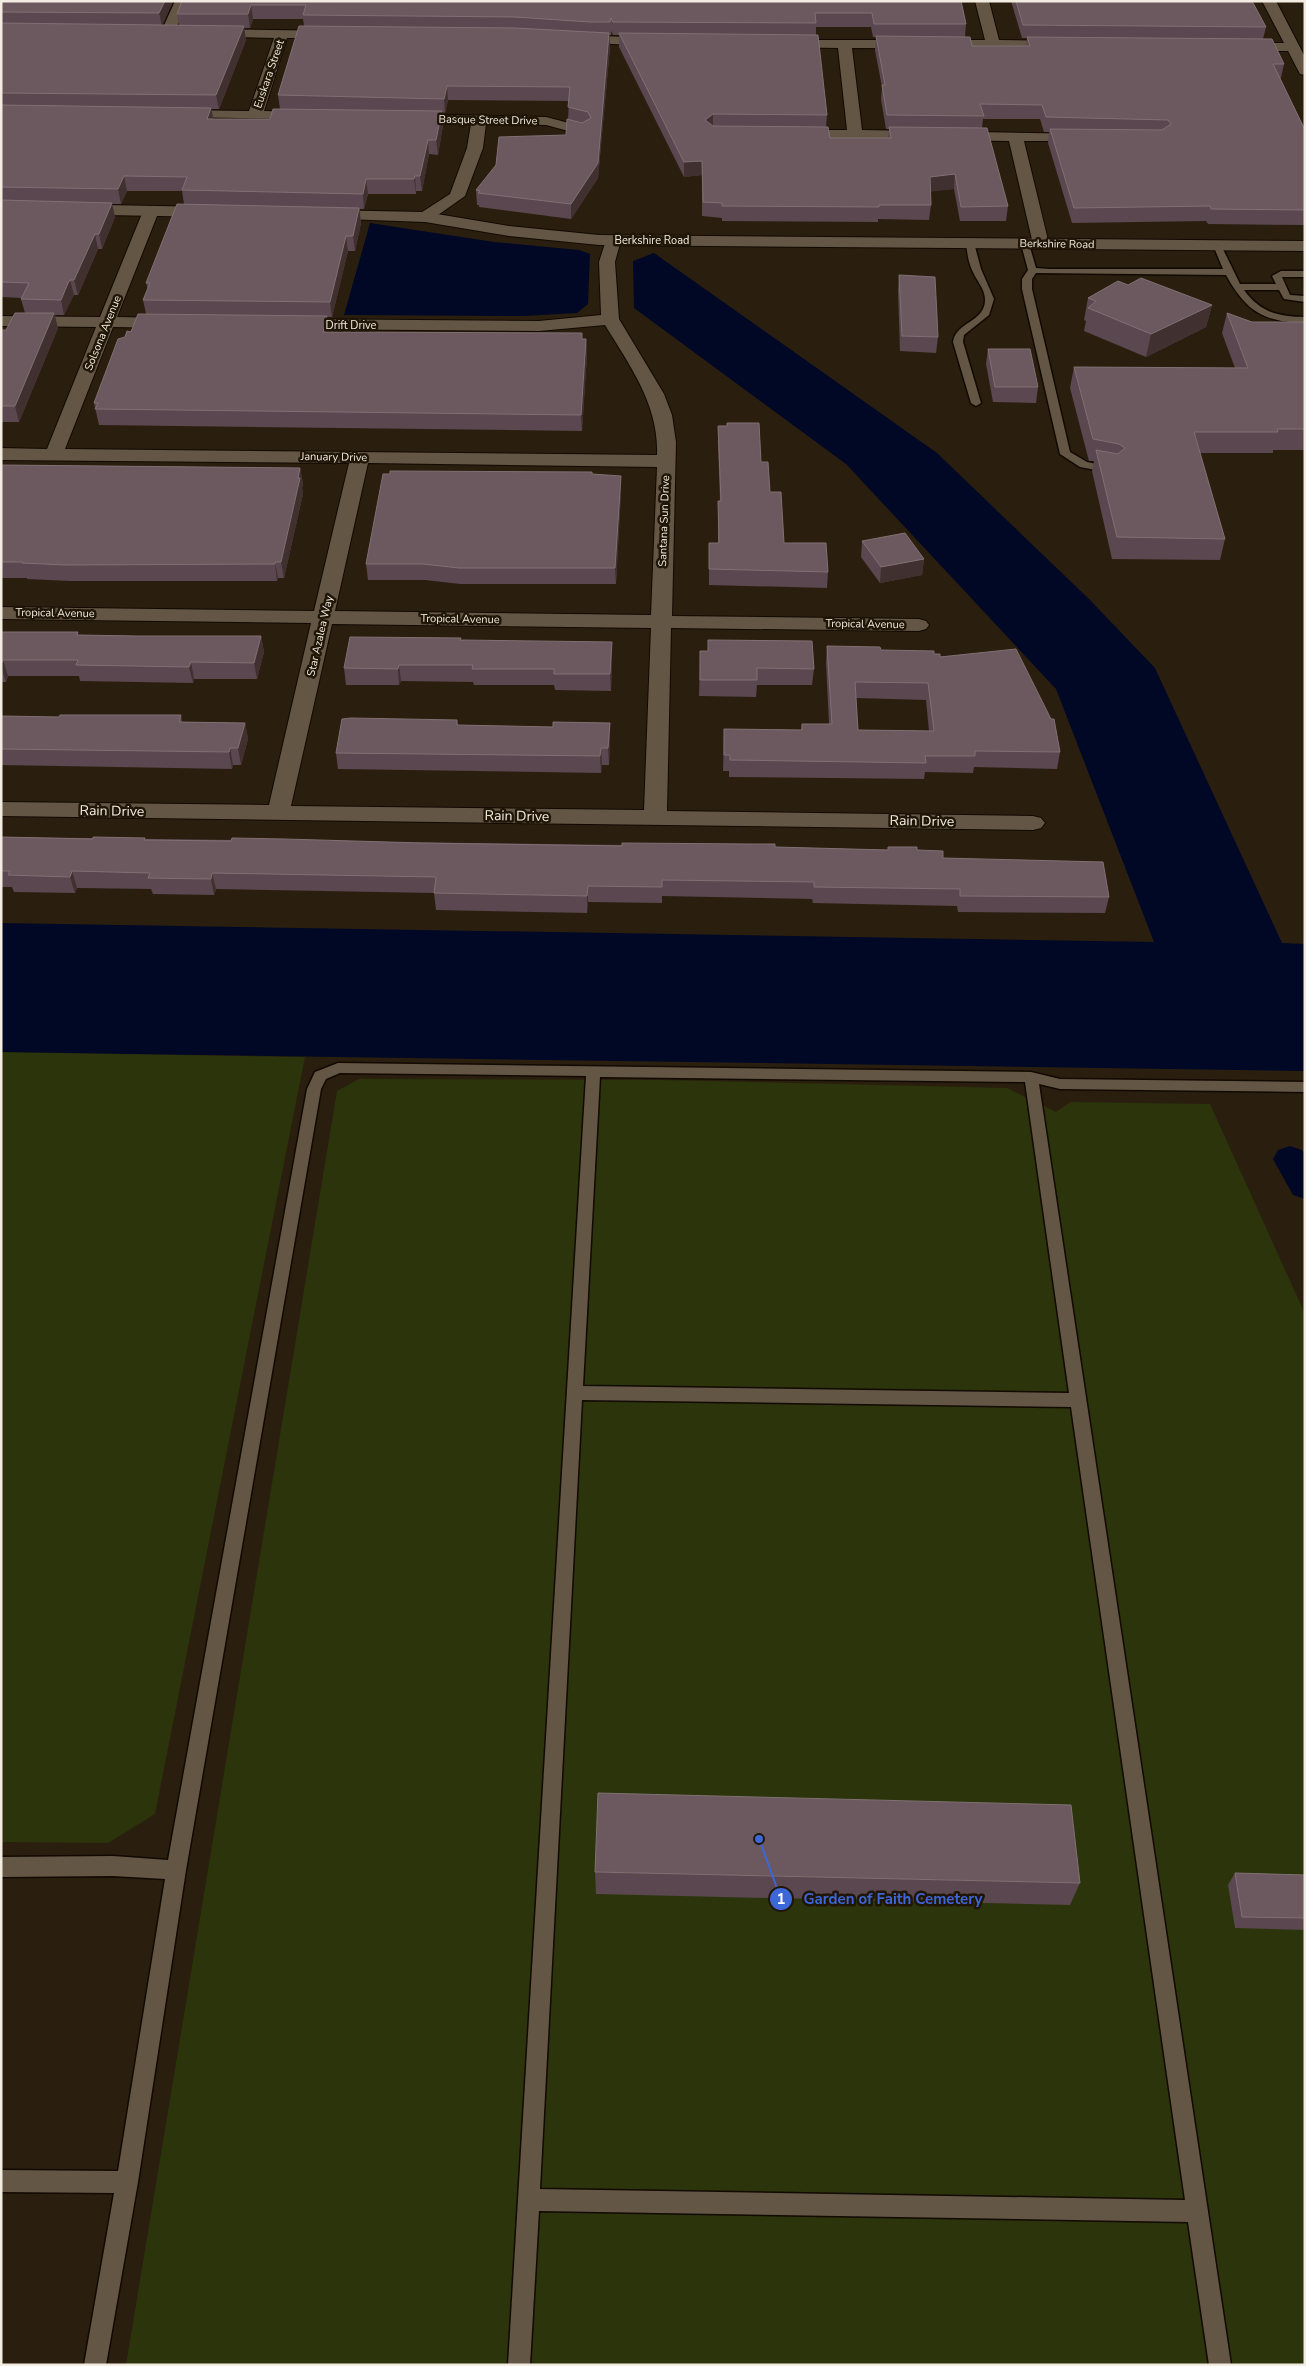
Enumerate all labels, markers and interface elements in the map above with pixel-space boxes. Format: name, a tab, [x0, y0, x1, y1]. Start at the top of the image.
street label: Euskara Street	[250, 38, 288, 110]
street label: Basque Street Drive	[439, 112, 538, 128]
street label: Berkshire Road	[615, 233, 689, 248]
street label: Berkshire Road	[1019, 236, 1095, 252]
street label: Solsona Avenue	[81, 293, 125, 373]
street label: Drift Drive	[326, 318, 377, 333]
street label: January Drive	[300, 449, 368, 465]
street label: Santana Sun Drive	[655, 475, 673, 567]
street label: Star Azalea Way	[303, 594, 337, 678]
street label: Tropical Avenue	[15, 605, 95, 621]
street label: Tropical Avenue	[420, 611, 500, 627]
street label: Tropical Avenue	[825, 616, 905, 632]
street label: Rain Drive	[79, 801, 145, 821]
street label: Rain Drive	[484, 806, 550, 826]
street label: Rain Drive	[889, 811, 955, 831]
callout: Garden of Faith Cemetery	[769, 1884, 993, 1914]
text: 1	[776, 1889, 786, 1909]
text: Garden of Faith Cemetery	[804, 1889, 983, 1909]

